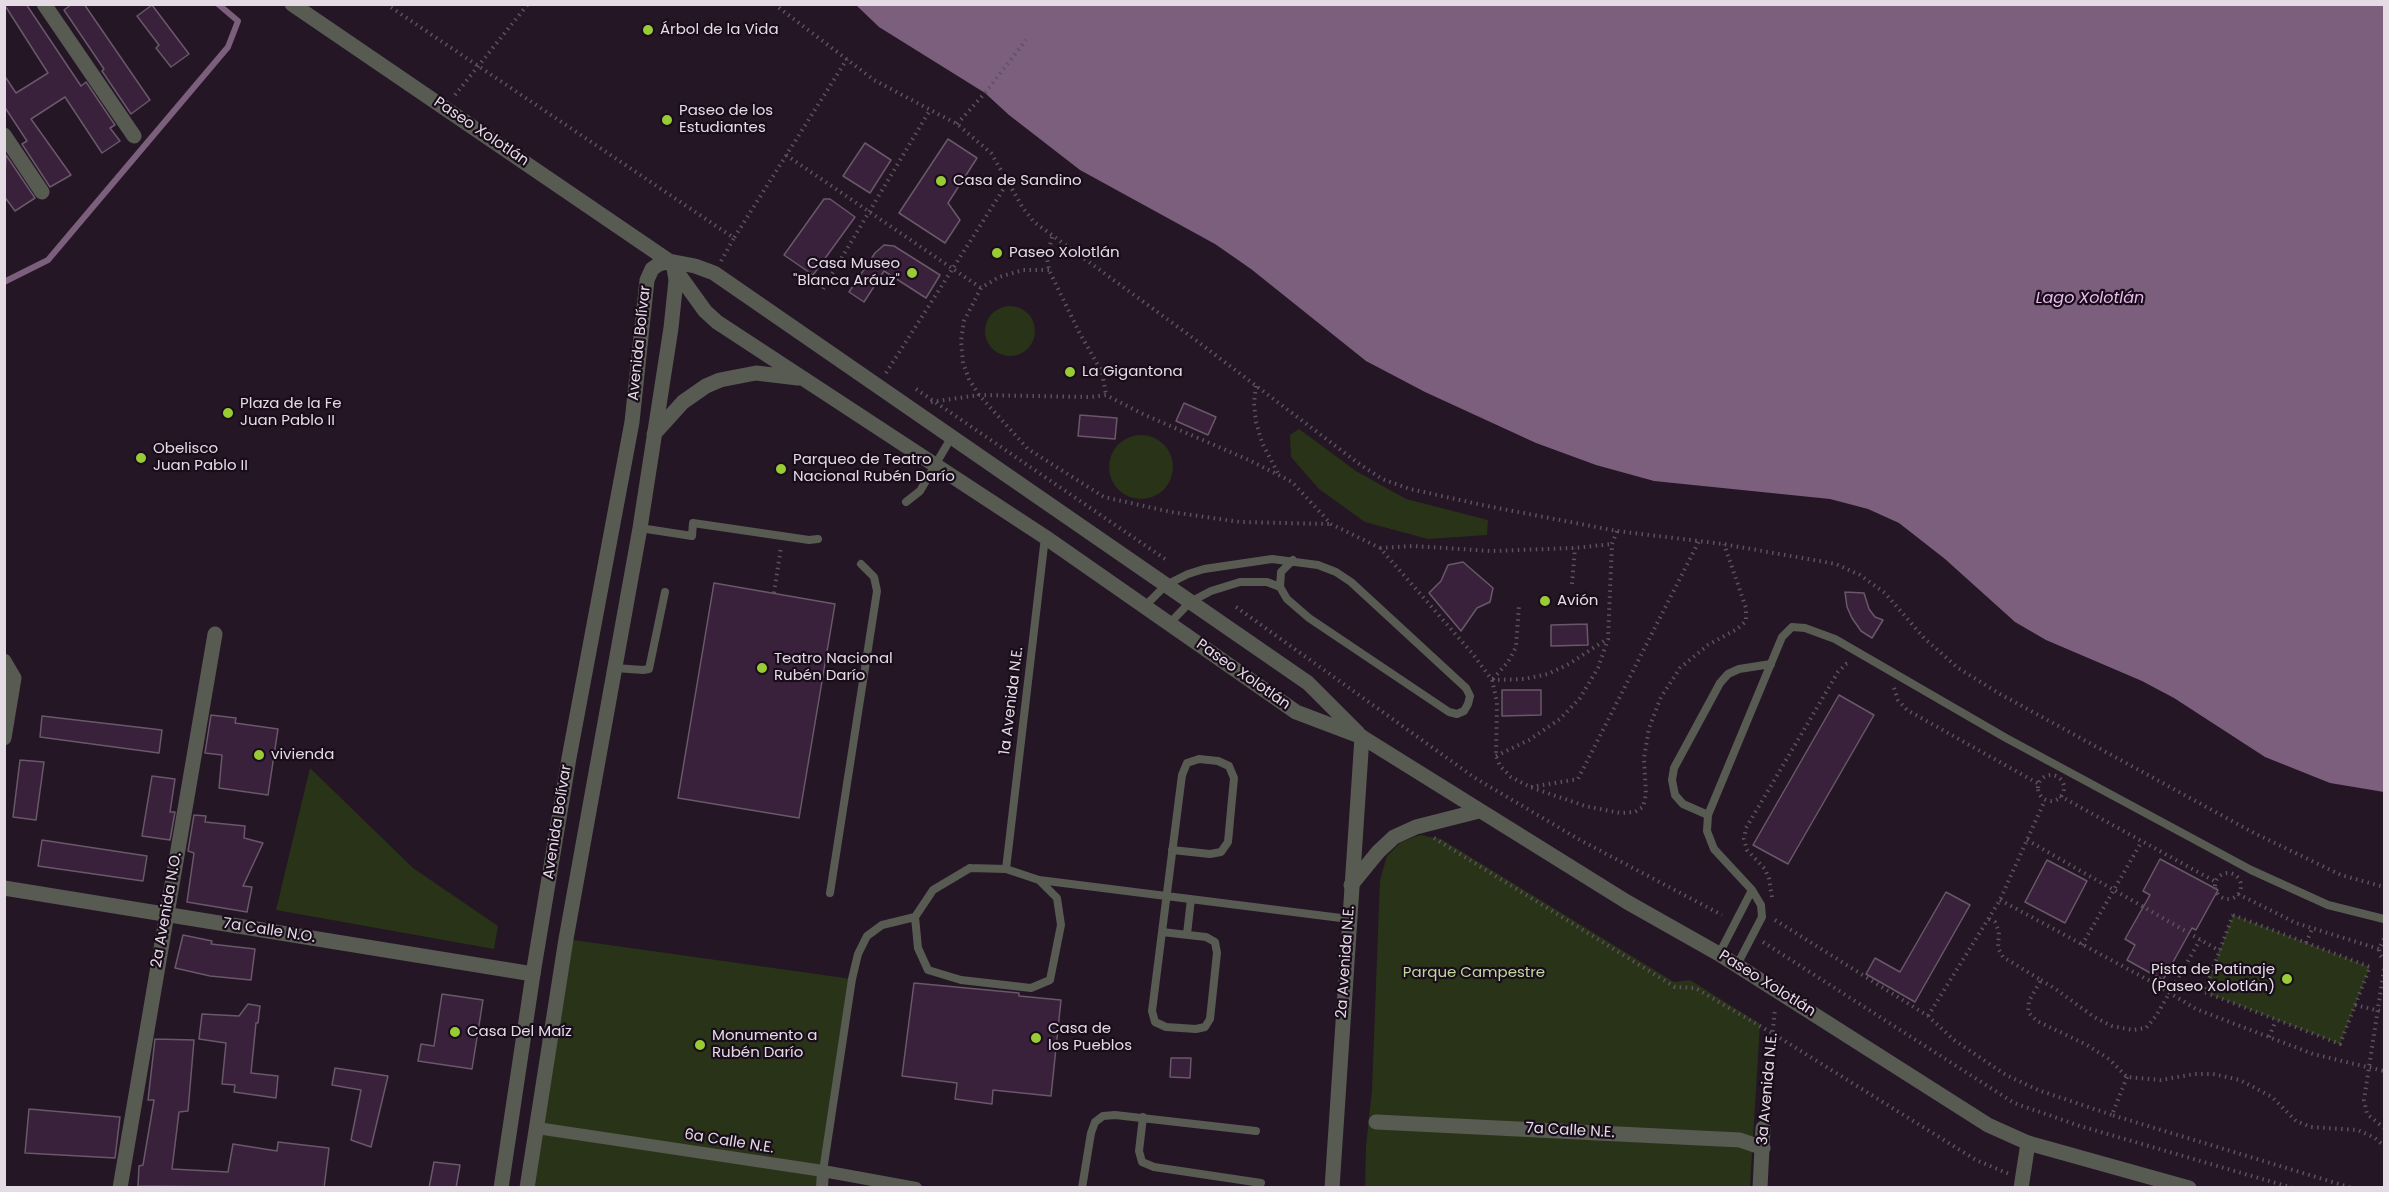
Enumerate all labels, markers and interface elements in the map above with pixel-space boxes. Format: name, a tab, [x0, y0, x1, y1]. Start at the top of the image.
place label: Árbol de la Vida	[660, 21, 779, 39]
marker: Árbol de la Vida	[641, 23, 655, 37]
street label: Paseo Xolotlán	[430, 94, 532, 170]
place label: Paseo de los Estudiantes	[679, 102, 773, 137]
marker: Paseo de los Estudiantes	[660, 113, 674, 127]
place label: Casa de Sandino	[953, 172, 1082, 190]
marker: Casa de Sandino	[934, 174, 948, 188]
place label: Paseo Xolotlán	[1009, 244, 1120, 262]
marker: Paseo Xolotlán	[990, 246, 1004, 260]
place label: Casa Museo "Blanca Aráuz"	[793, 255, 900, 290]
marker: Casa Museo "Blanca Aráuz"	[905, 266, 919, 280]
street label: Avenida Bolívar	[625, 285, 655, 401]
water label: Lago Xolotlán	[2036, 289, 2144, 309]
place label: La Gigantona	[1082, 363, 1183, 381]
marker: La Gigantona	[1063, 365, 1077, 379]
place label: Plaza de la Fe Juan Pablo II	[240, 395, 342, 430]
marker: Plaza de la Fe Juan Pablo II	[221, 406, 235, 420]
place label: Obelisco Juan Pablo II	[153, 440, 248, 475]
marker: Obelisco Juan Pablo II	[134, 451, 148, 465]
place label: Parqueo de Teatro Nacional Rubén Darío	[793, 451, 955, 486]
marker: Parqueo de Teatro Nacional Rubén Darío	[774, 462, 788, 476]
place label: Avión	[1557, 592, 1598, 610]
marker: Avión	[1538, 594, 1552, 608]
street label: Paseo Xolotlán	[1193, 636, 1293, 714]
street label: 1a Avenida N.E.	[996, 646, 1028, 756]
place label: Teatro Nacional Rubén Darío	[774, 650, 893, 685]
marker: Teatro Nacional Rubén Darío	[755, 661, 769, 675]
place label: vivienda	[271, 746, 334, 764]
marker: vivienda	[252, 748, 266, 762]
street label: Avenida Bolívar	[540, 763, 576, 881]
street label: 2a Avenida N.O.	[148, 851, 186, 969]
street label: 2a Avenida N.E.	[1333, 905, 1359, 1019]
street label: 7a Calle N.O.	[221, 915, 317, 947]
street label: Paseo Xolotlán	[1715, 947, 1819, 1021]
place label: Pista de Patinaje (Paseo Xolotlán)	[2151, 961, 2275, 996]
park label: Parque Campestre	[1403, 964, 1545, 982]
marker: Pista de Patinaje (Paseo Xolotlán)	[2280, 972, 2294, 986]
place label: Casa de los Pueblos	[1048, 1020, 1132, 1055]
place label: Casa Del Maíz	[467, 1023, 572, 1041]
marker: Casa Del Maíz	[448, 1025, 462, 1039]
place label: Monumento a Rubén Darío	[712, 1027, 817, 1062]
marker: Casa de los Pueblos	[1029, 1031, 1043, 1045]
street label: 3a Avenida N.E.	[1754, 1032, 1782, 1146]
marker: Monumento a Rubén Darío	[693, 1038, 707, 1052]
street label: 7a Calle N.E.	[1525, 1120, 1615, 1142]
street label: 6a Calle N.E.	[683, 1126, 775, 1158]

